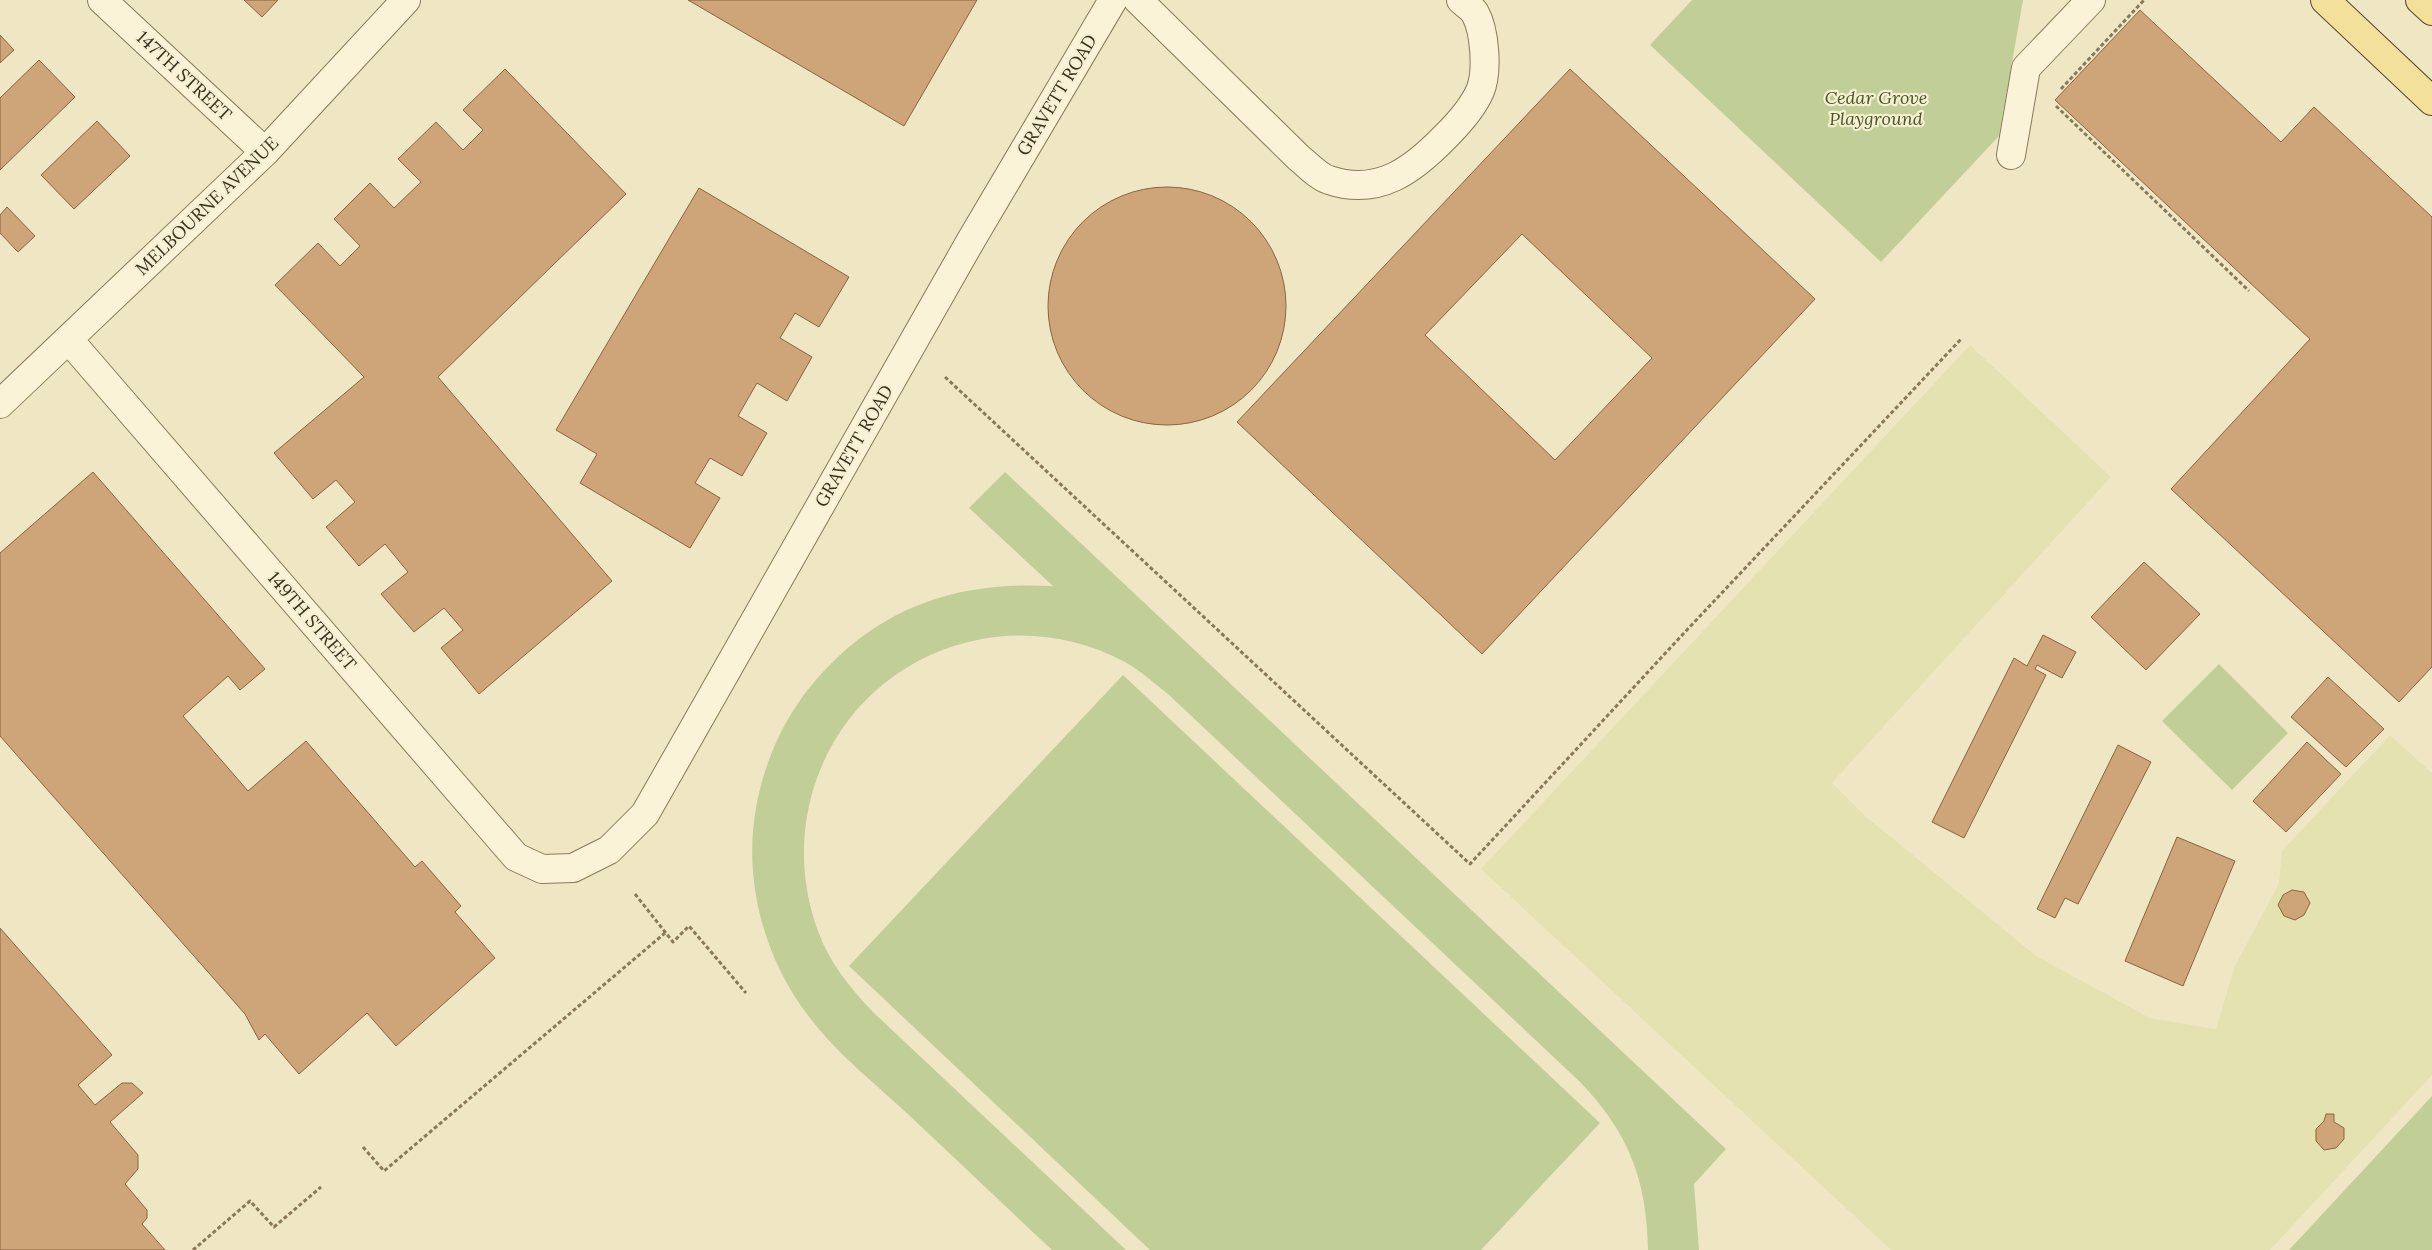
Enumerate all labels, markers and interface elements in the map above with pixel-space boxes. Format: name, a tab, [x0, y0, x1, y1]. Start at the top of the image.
street label: 147TH STREET	[132, 26, 237, 126]
street label: GRAVETT ROAD	[1011, 30, 1102, 159]
park label: Cedar Grove Playground	[1825, 86, 1927, 130]
street label: MELBOURNE AVENUE	[130, 131, 283, 280]
street label: GRAVETT ROAD	[809, 381, 898, 511]
street label: 149TH STREET	[263, 566, 362, 675]

